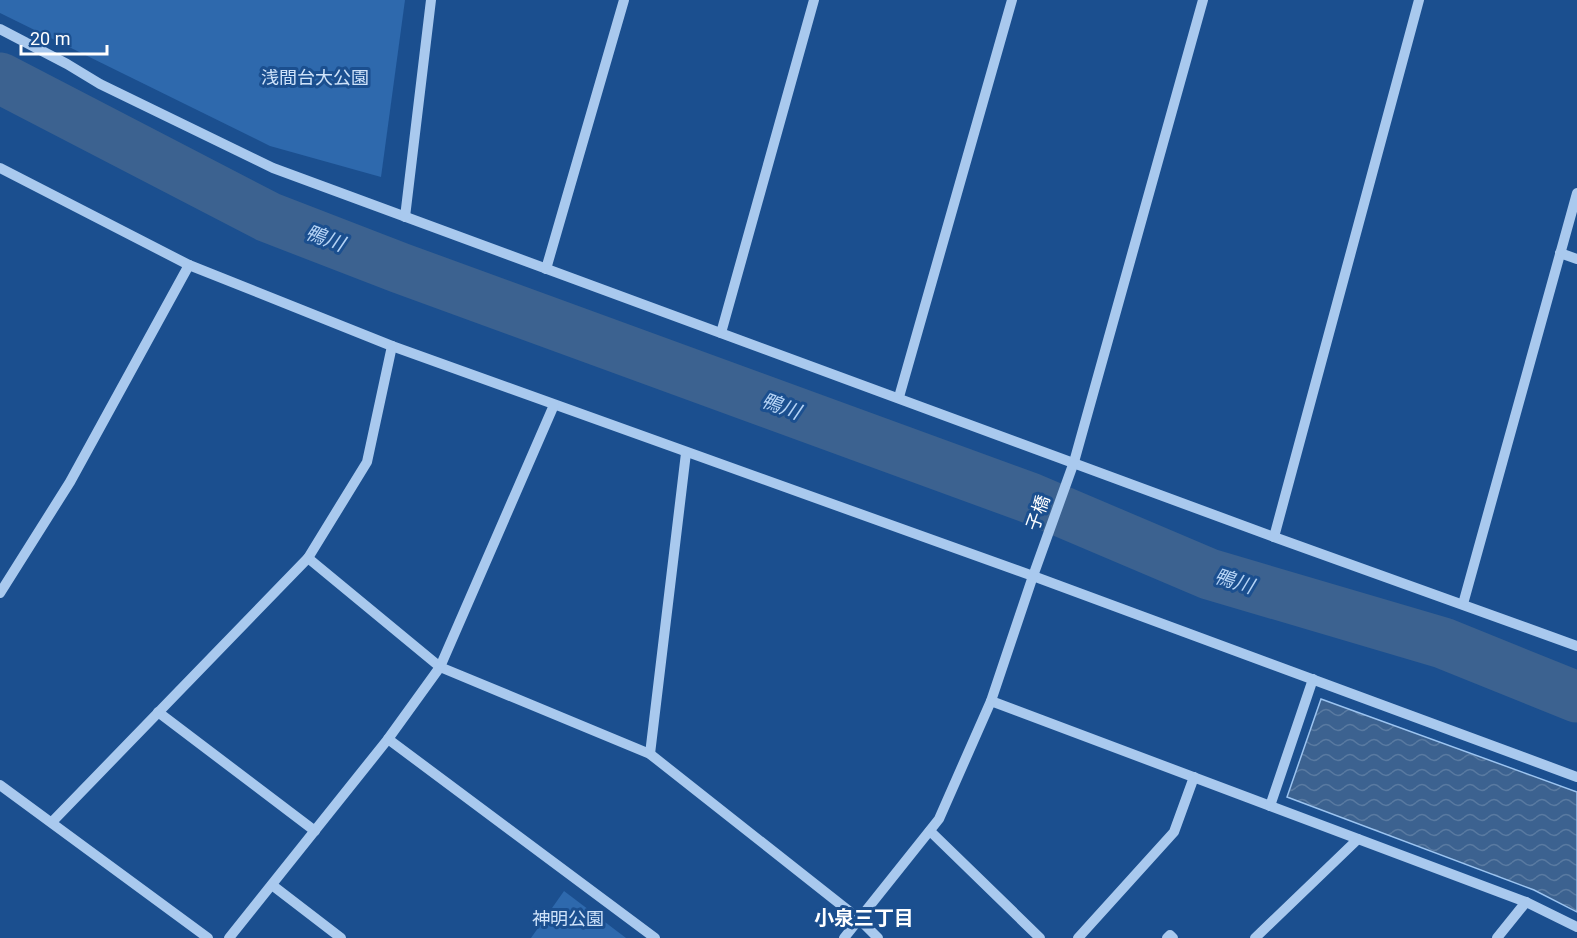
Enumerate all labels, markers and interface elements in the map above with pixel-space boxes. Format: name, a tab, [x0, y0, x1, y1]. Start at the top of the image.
scale bar	[21, 18, 106, 56]
text: 20 m	[30, 28, 70, 49]
park label: 浅間台大公園	[261, 67, 369, 88]
water label: 鴨川	[302, 220, 350, 257]
water label: 鴨川	[758, 388, 806, 425]
street label: 子橋	[1022, 492, 1054, 533]
water label: 鴨川	[1211, 564, 1259, 599]
district label: 小泉三丁目	[814, 906, 914, 930]
park label: 神明公園	[532, 908, 604, 929]

